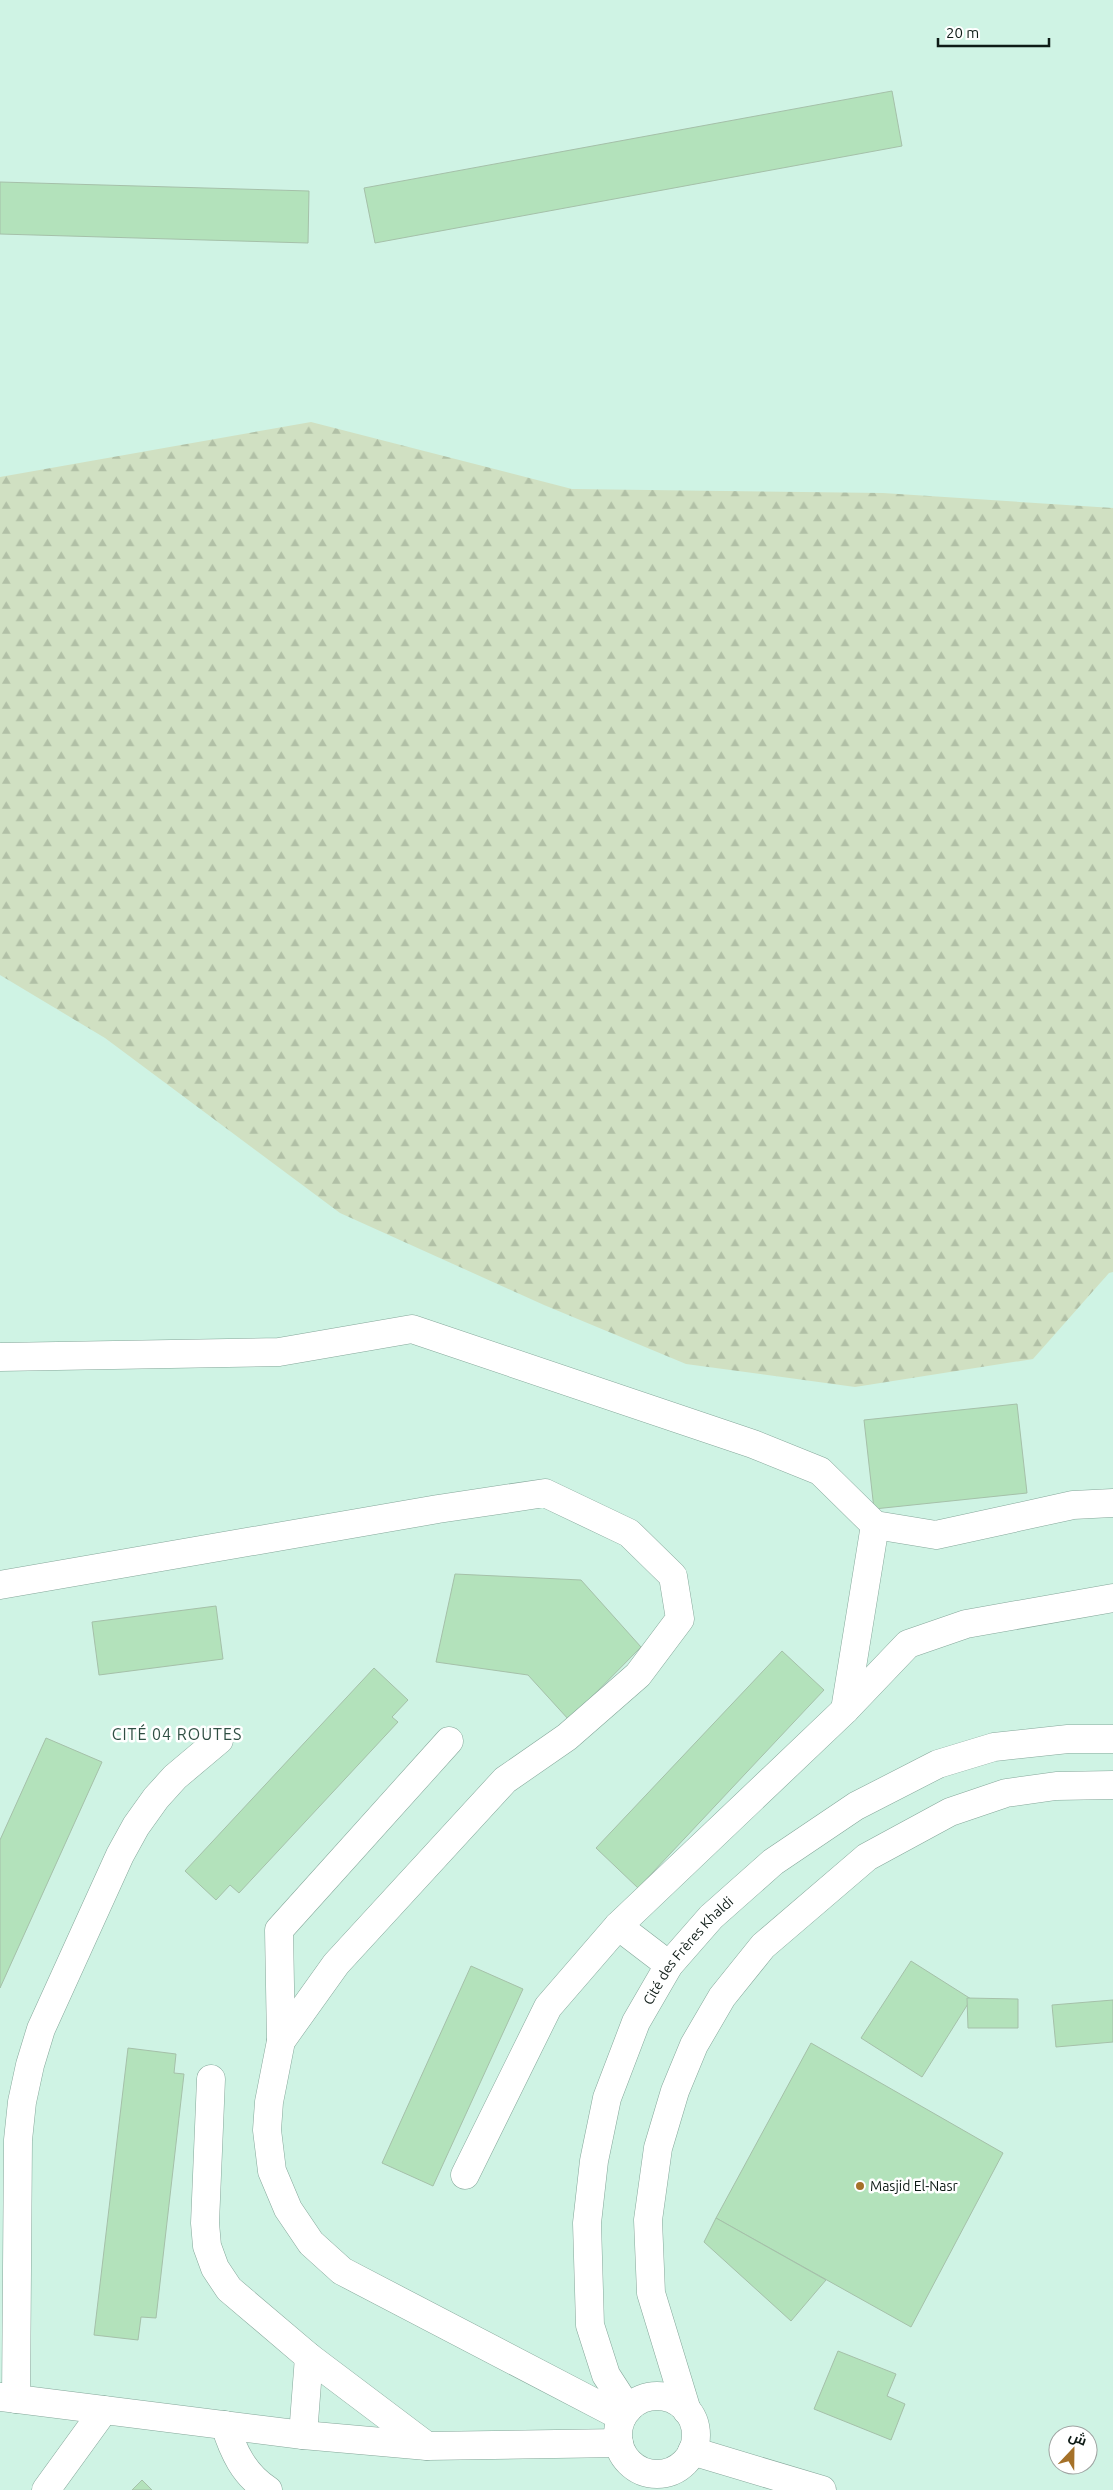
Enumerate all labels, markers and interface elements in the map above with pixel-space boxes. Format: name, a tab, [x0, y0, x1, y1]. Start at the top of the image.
scale bar	[938, 15, 1049, 47]
text: 20 m	[946, 24, 979, 41]
district label: CITÉ 04 ROUTES	[112, 1723, 242, 1743]
street label: Cité des Frères Khaldi	[640, 1893, 736, 2008]
place label: Masjid El-Nasr	[870, 2178, 958, 2194]
marker: Masjid El-Nasr	[854, 2180, 866, 2192]
north arrow	[1048, 2425, 1098, 2475]
text: ش	[1066, 2427, 1089, 2450]

